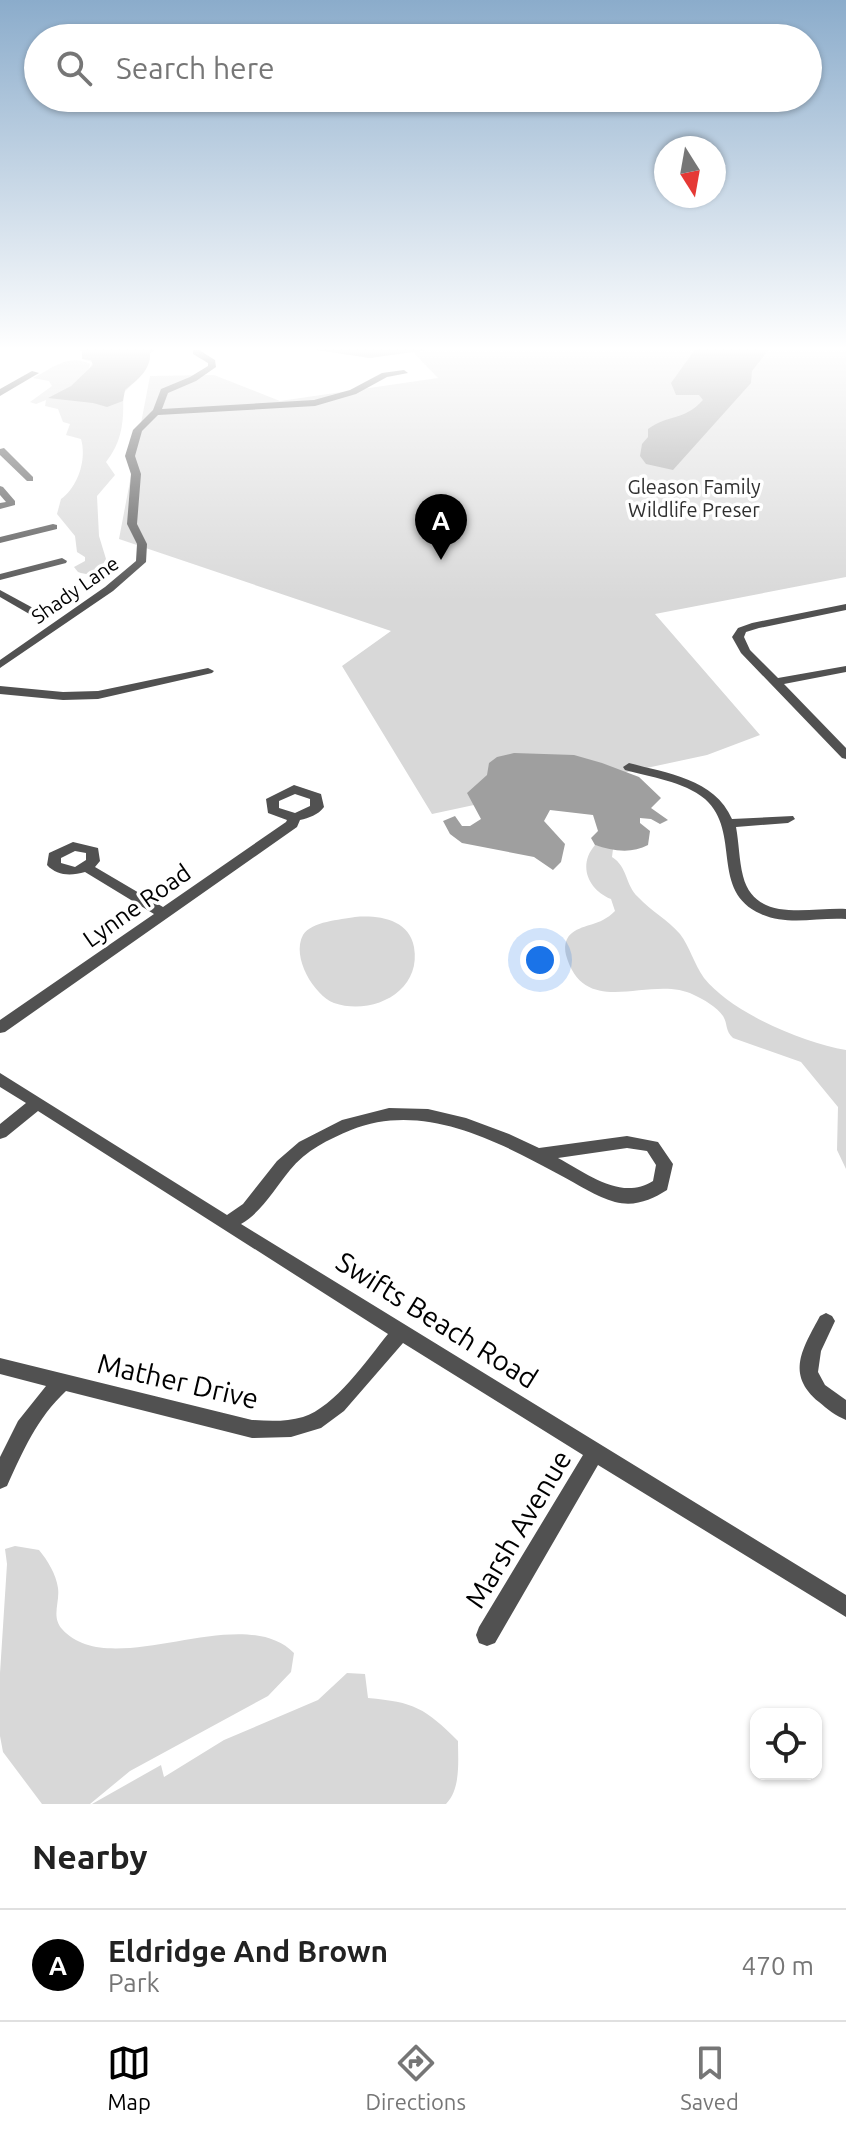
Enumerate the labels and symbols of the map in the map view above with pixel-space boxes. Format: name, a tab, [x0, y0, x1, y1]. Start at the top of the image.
north arrow	[654, 136, 726, 208]
park label: Gleason Family Wildlife Preser	[627, 475, 761, 521]
pin: A	[415, 494, 467, 560]
street label: Shady Lane	[27, 551, 123, 628]
street label: Lynne Road	[78, 859, 196, 952]
your location	[520, 940, 560, 980]
street label: Swifts Beach Road	[331, 1245, 543, 1394]
street label: Mather Drive	[95, 1347, 262, 1414]
street label: Marsh Avenue	[458, 1444, 577, 1613]

